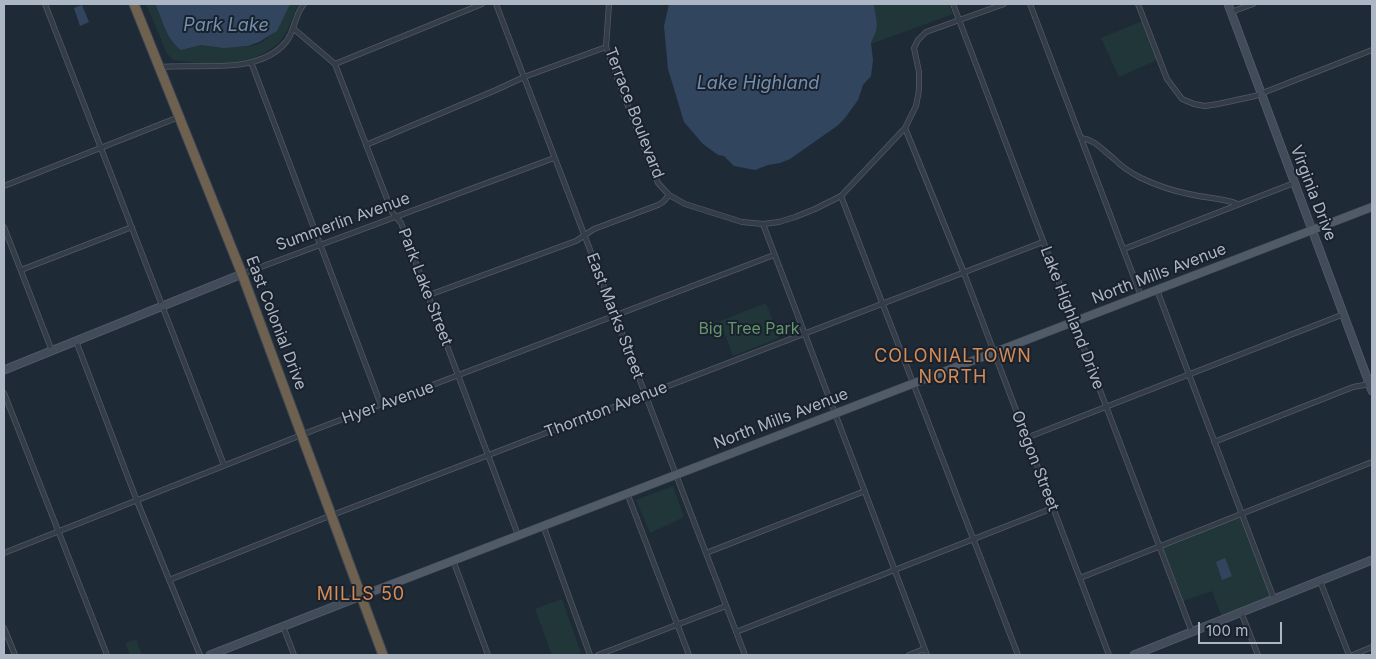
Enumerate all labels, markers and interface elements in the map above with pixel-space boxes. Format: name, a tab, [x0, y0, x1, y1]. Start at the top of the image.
water label: Park Lake	[183, 15, 269, 37]
street label: Terrace Boulevard	[600, 45, 668, 181]
water label: Lake Highland	[697, 73, 819, 95]
street label: Virginia Drive	[1286, 142, 1340, 244]
street label: Summerlin Avenue	[273, 189, 413, 255]
street label: Park Lake Street	[394, 226, 456, 348]
street label: North Mills Avenue	[1089, 240, 1229, 308]
street label: Lake Highland Drive	[1036, 244, 1108, 392]
street label: East Marks Street	[582, 250, 648, 382]
street label: East Colonial Drive	[242, 253, 310, 393]
park label: Big Tree Park	[698, 319, 800, 339]
district label: COLONIALTOWN NORTH	[873, 346, 1033, 388]
street label: Hyer Avenue	[339, 377, 437, 429]
street label: Thornton Avenue	[542, 378, 670, 442]
street label: North Mills Avenue	[711, 385, 851, 453]
street label: Oregon Street	[1007, 408, 1063, 514]
district label: MILLS 50	[316, 584, 406, 606]
scale bar	[1201, 612, 1285, 644]
text: 100 m	[1206, 621, 1248, 640]

